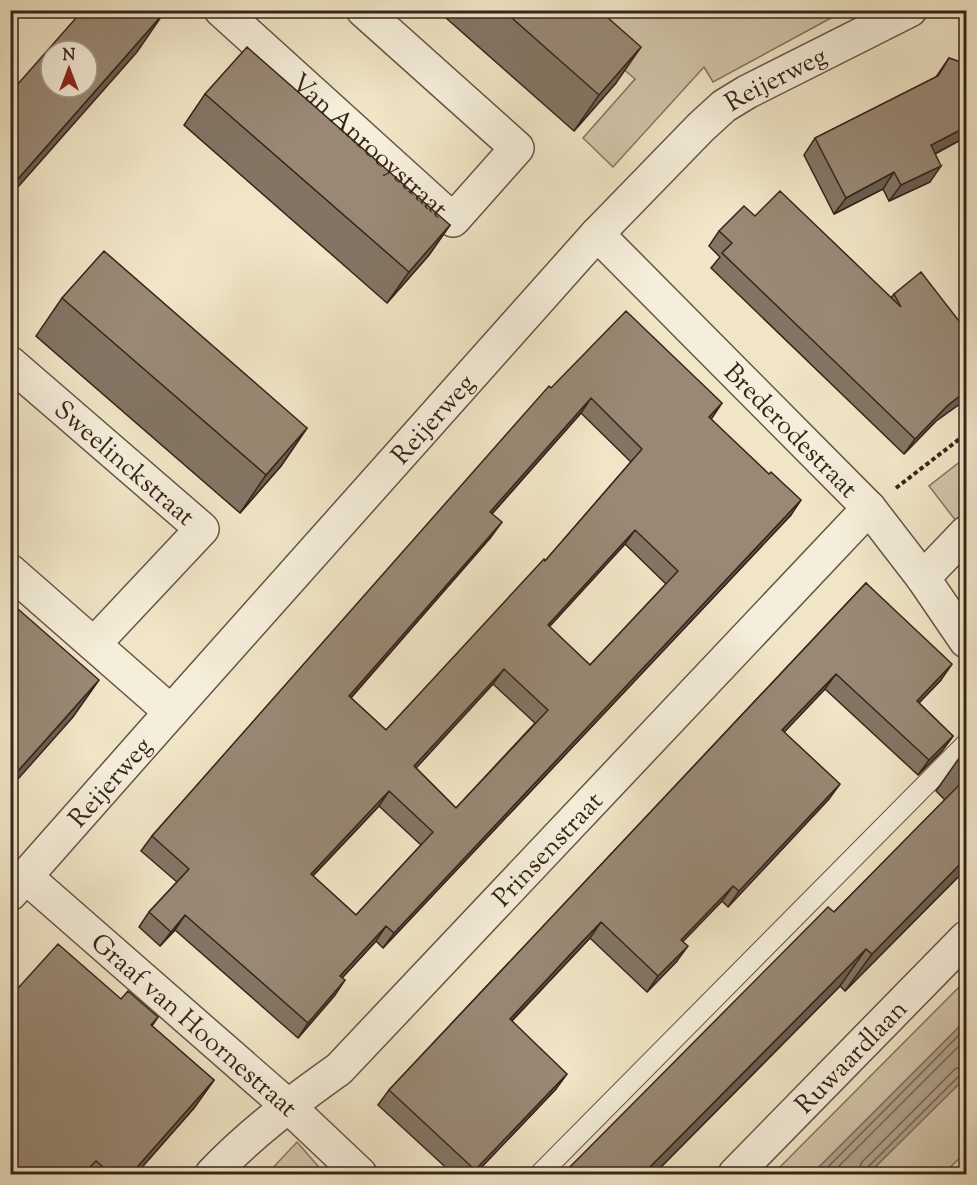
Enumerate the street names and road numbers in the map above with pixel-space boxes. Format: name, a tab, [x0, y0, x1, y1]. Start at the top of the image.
street label: Reijerweg	[719, 39, 834, 122]
street label: Van Anrooystraat	[282, 66, 455, 228]
street label: Brederodestraat	[714, 356, 865, 508]
street label: Reijerweg	[384, 367, 485, 474]
street label: Sweelinckstraat	[45, 393, 202, 536]
street label: Reijerweg	[61, 730, 162, 837]
street label: Prinsenstraat	[485, 785, 613, 916]
street label: Graaf van Hoornestraat	[82, 926, 305, 1127]
street label: Ruwaardlaan	[788, 992, 917, 1123]

